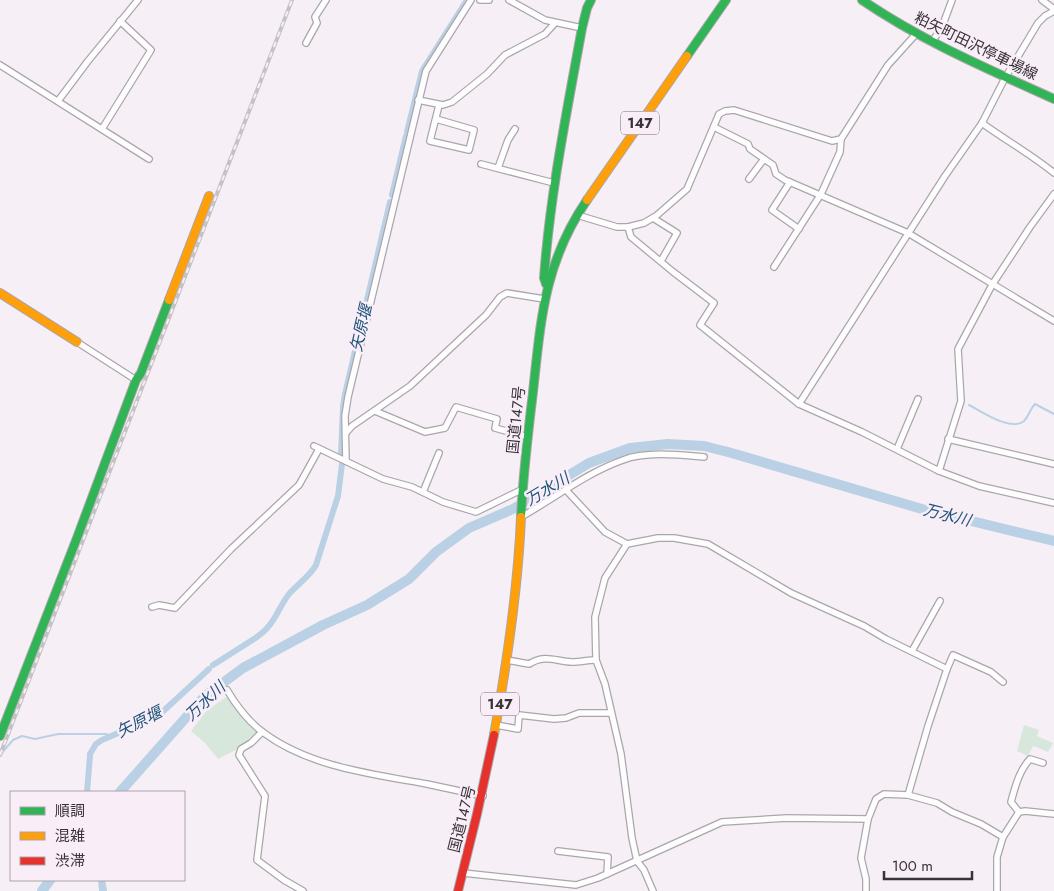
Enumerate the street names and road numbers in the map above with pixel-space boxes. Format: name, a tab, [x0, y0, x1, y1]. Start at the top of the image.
street label: 粕矢町田沢停車場線	[911, 7, 1041, 85]
road number: 147	[621, 112, 659, 134]
street label: 国道147号	[501, 385, 531, 455]
road number: 147	[481, 692, 519, 716]
street label: 国道147号	[443, 783, 481, 855]

